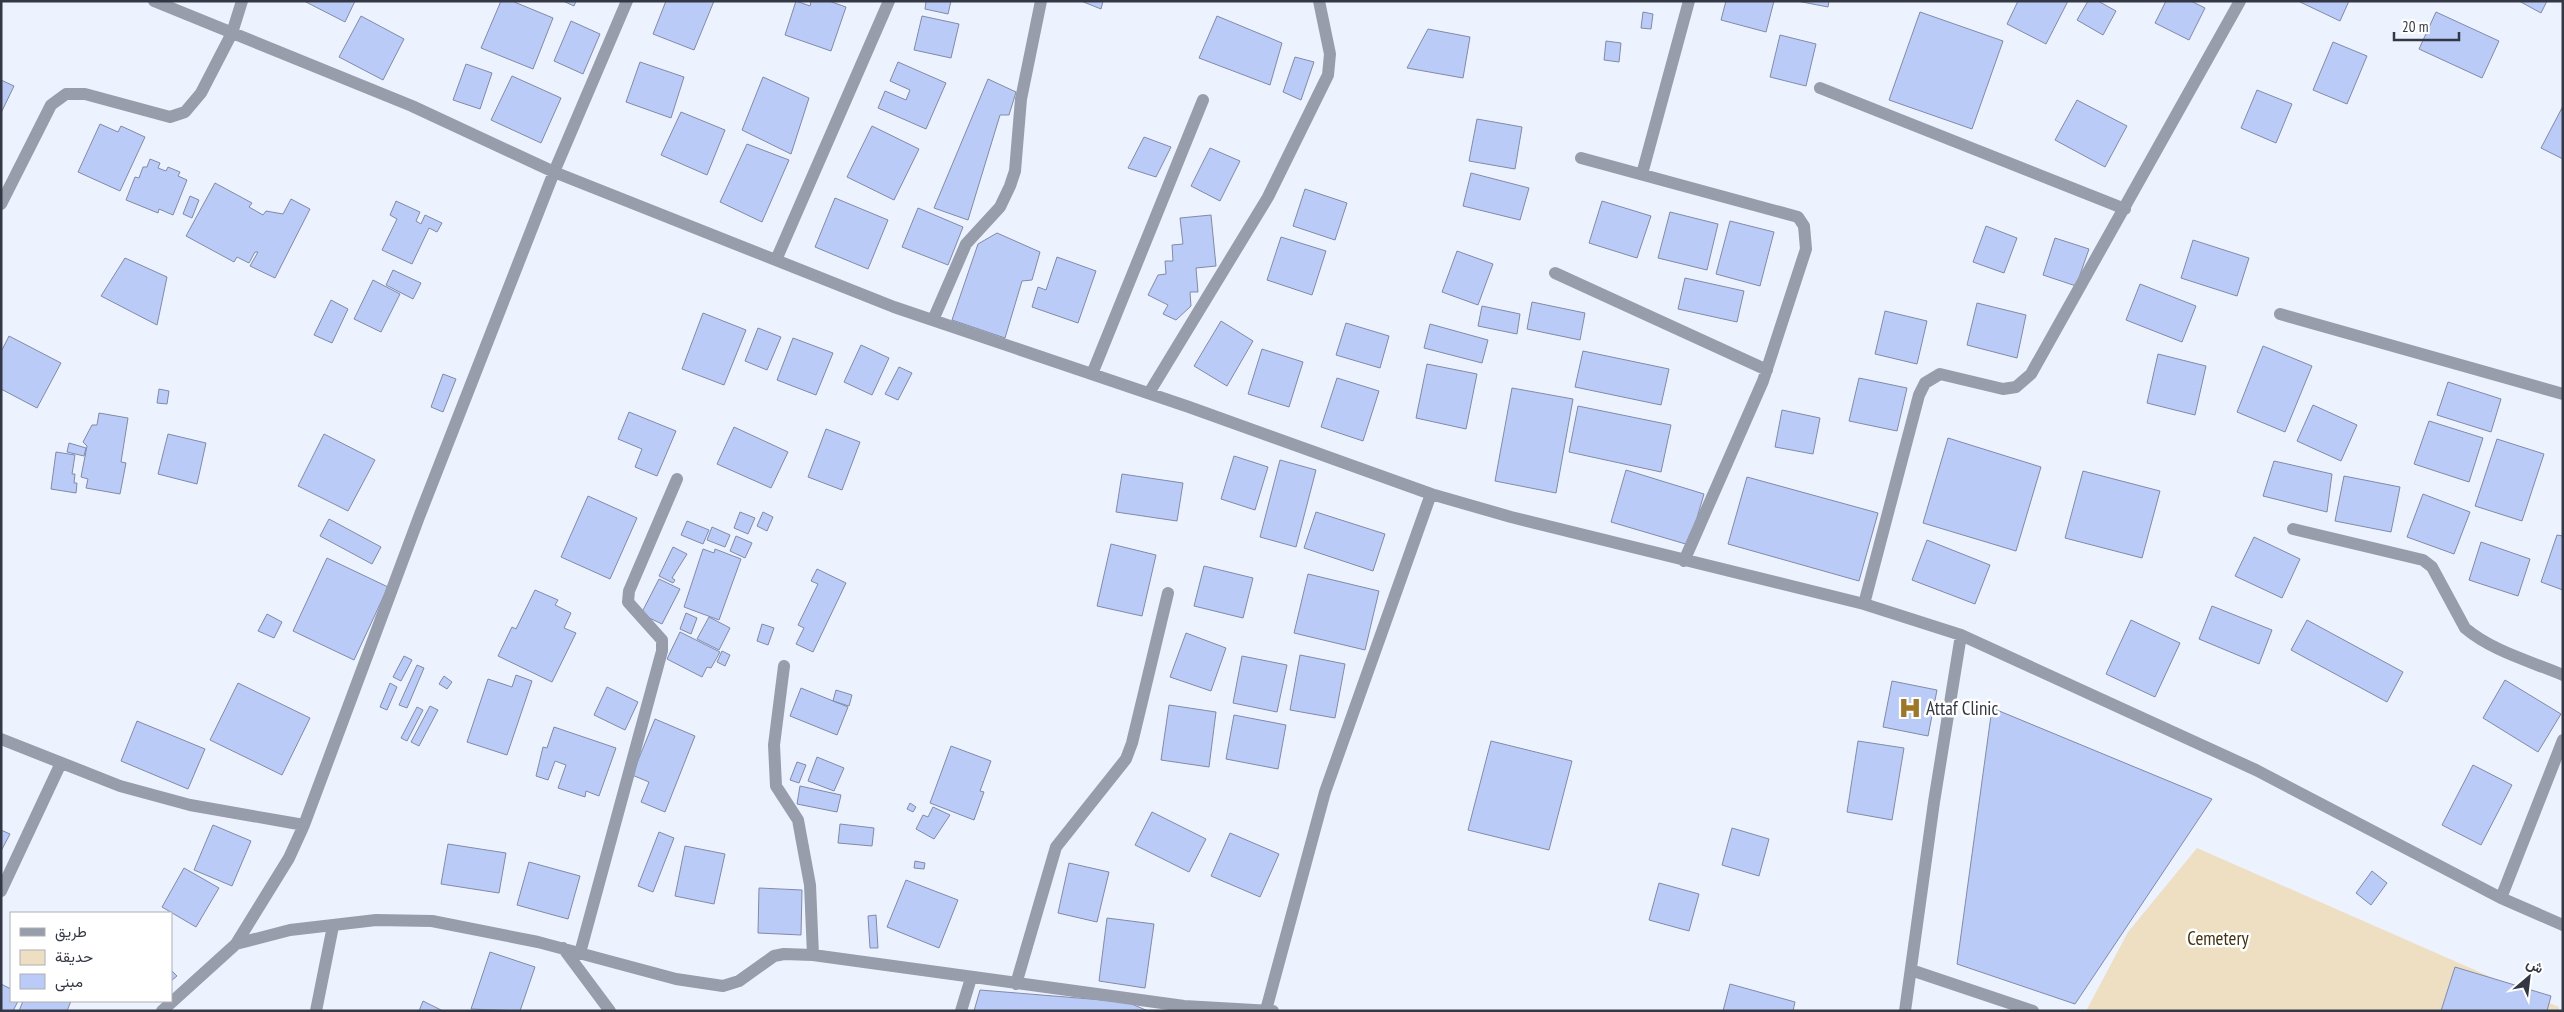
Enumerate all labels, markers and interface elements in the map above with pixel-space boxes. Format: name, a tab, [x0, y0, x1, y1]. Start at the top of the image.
scale bar	[2394, 10, 2459, 42]
text: 20 m	[2402, 17, 2428, 36]
hospital icon: Attaf Clinic	[1897, 695, 1923, 721]
place label: Attaf Clinic	[1926, 696, 1998, 720]
legend	[10, 912, 172, 1002]
text: طريق	[55, 922, 87, 942]
park label: Cemetery	[2187, 926, 2250, 950]
text: حديقة	[55, 947, 93, 966]
north arrow	[2504, 952, 2554, 1002]
text: ش	[2523, 954, 2547, 977]
text: مبنى	[55, 972, 83, 992]

